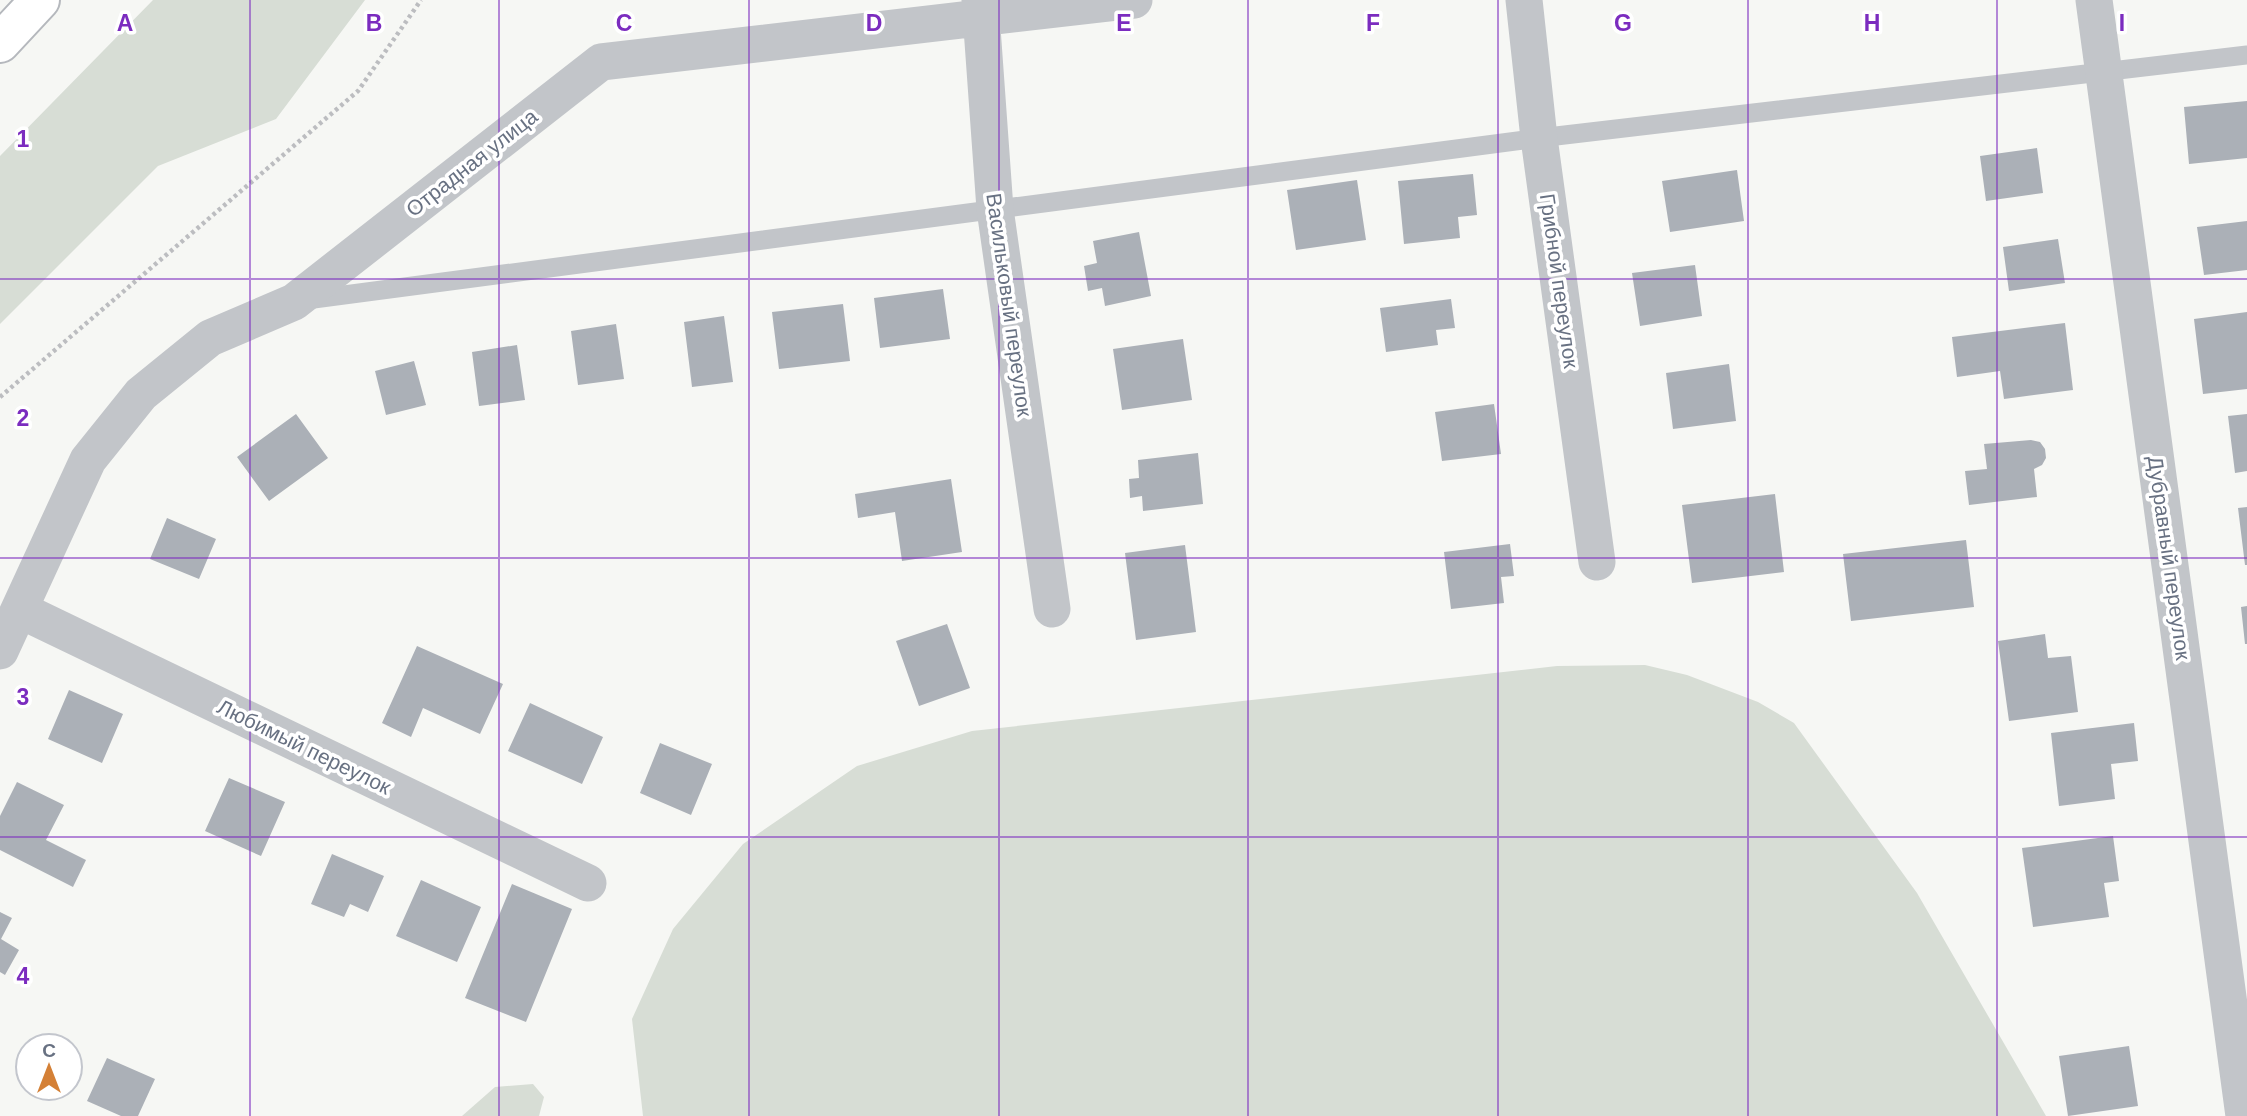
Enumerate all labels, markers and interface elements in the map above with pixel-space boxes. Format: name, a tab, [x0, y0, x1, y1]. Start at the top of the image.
text: A	[117, 10, 133, 36]
text: B	[366, 10, 382, 36]
text: C	[616, 10, 632, 36]
text: D	[866, 10, 882, 36]
text: E	[1116, 10, 1132, 36]
text: F	[1366, 10, 1380, 36]
text: G	[1614, 10, 1632, 36]
text: H	[1864, 10, 1880, 36]
text: I	[2119, 10, 2125, 36]
street label: Отрадная улица	[402, 104, 542, 221]
text: 1	[17, 126, 30, 152]
street label: Васильковый переулок	[982, 192, 1037, 419]
street label: Грибной переулок	[1536, 192, 1583, 370]
text: 2	[17, 405, 29, 431]
street label: Дубравный переулок	[2144, 454, 2195, 662]
text: 3	[17, 684, 29, 710]
street label: Любимый переулок	[214, 695, 395, 799]
text: 4	[17, 963, 30, 989]
north arrow	[14, 1032, 84, 1102]
text: С	[42, 1040, 56, 1061]

